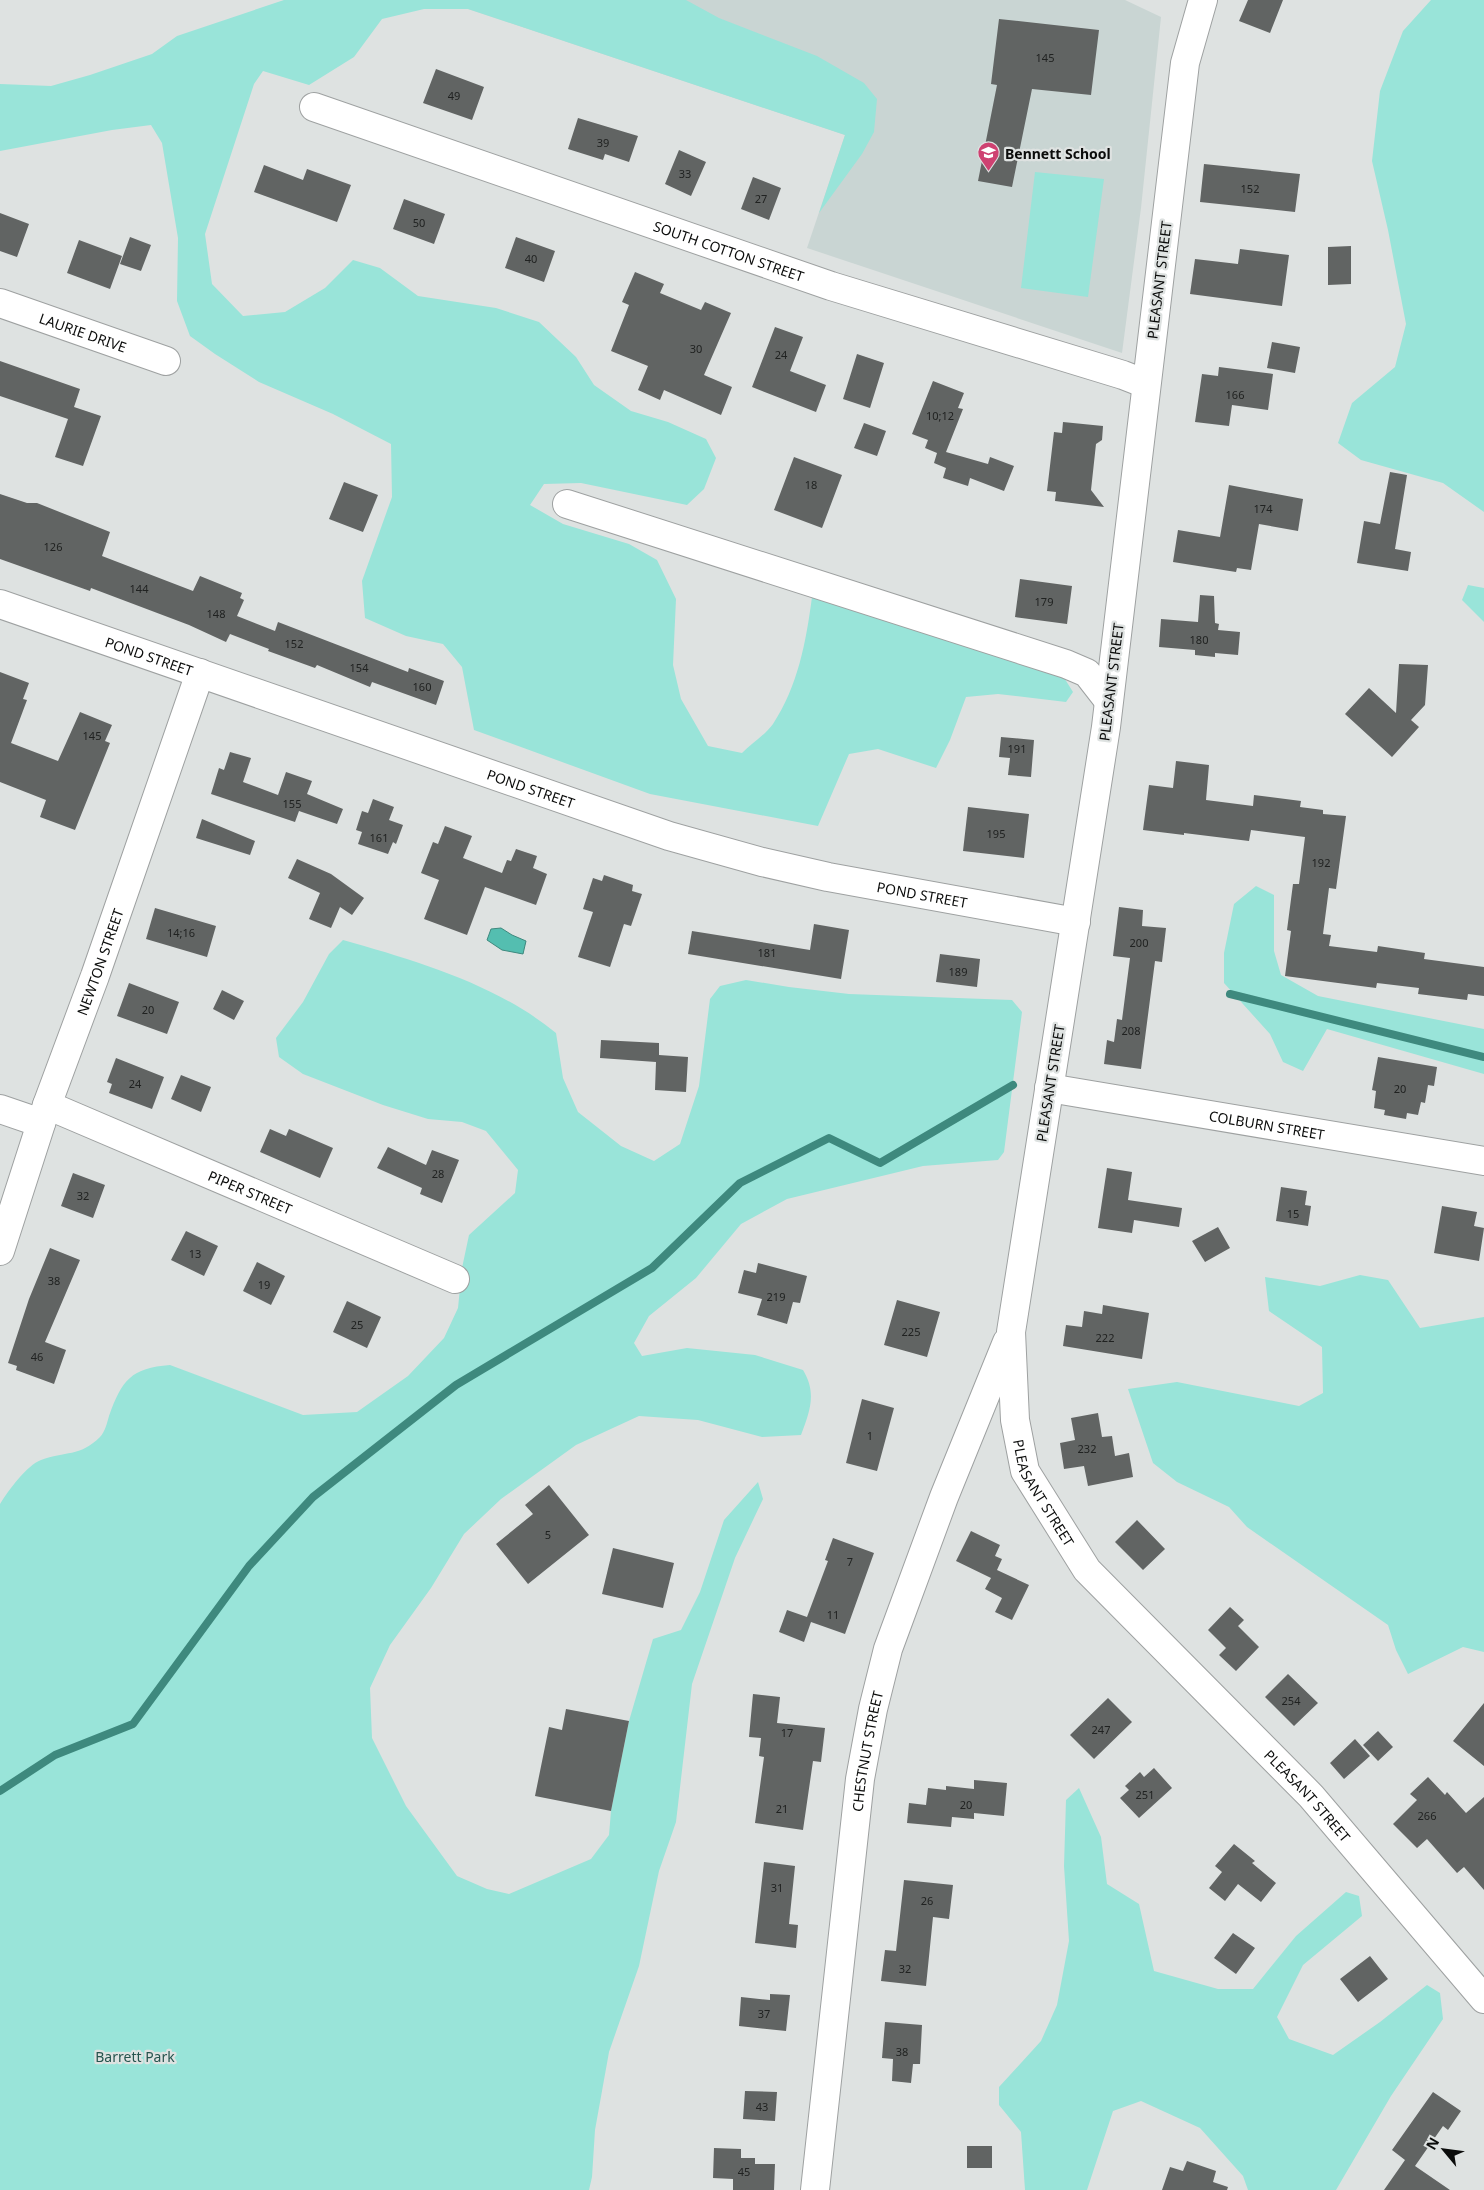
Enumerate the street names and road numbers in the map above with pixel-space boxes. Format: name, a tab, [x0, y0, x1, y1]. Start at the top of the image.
street label: SOUTH COTTON STREET	[651, 216, 807, 286]
street label: PLEASANT STREET	[1142, 220, 1176, 340]
street label: LAURIE DRIVE	[37, 308, 129, 356]
street label: PLEASANT STREET	[1094, 622, 1128, 742]
street label: POND STREET	[103, 632, 196, 680]
street label: POND STREET	[485, 764, 578, 812]
street label: POND STREET	[875, 877, 969, 912]
street label: NEWTON STREET	[72, 906, 127, 1018]
street label: PLEASANT STREET	[1031, 1023, 1069, 1143]
street label: COLBURN STREET	[1208, 1106, 1326, 1144]
street label: PIPER STREET	[205, 1165, 295, 1218]
street label: PLEASANT STREET	[1009, 1438, 1079, 1550]
street label: CHESTNUT STREET	[847, 1688, 887, 1813]
street label: PLEASANT STREET	[1261, 1745, 1355, 1846]

